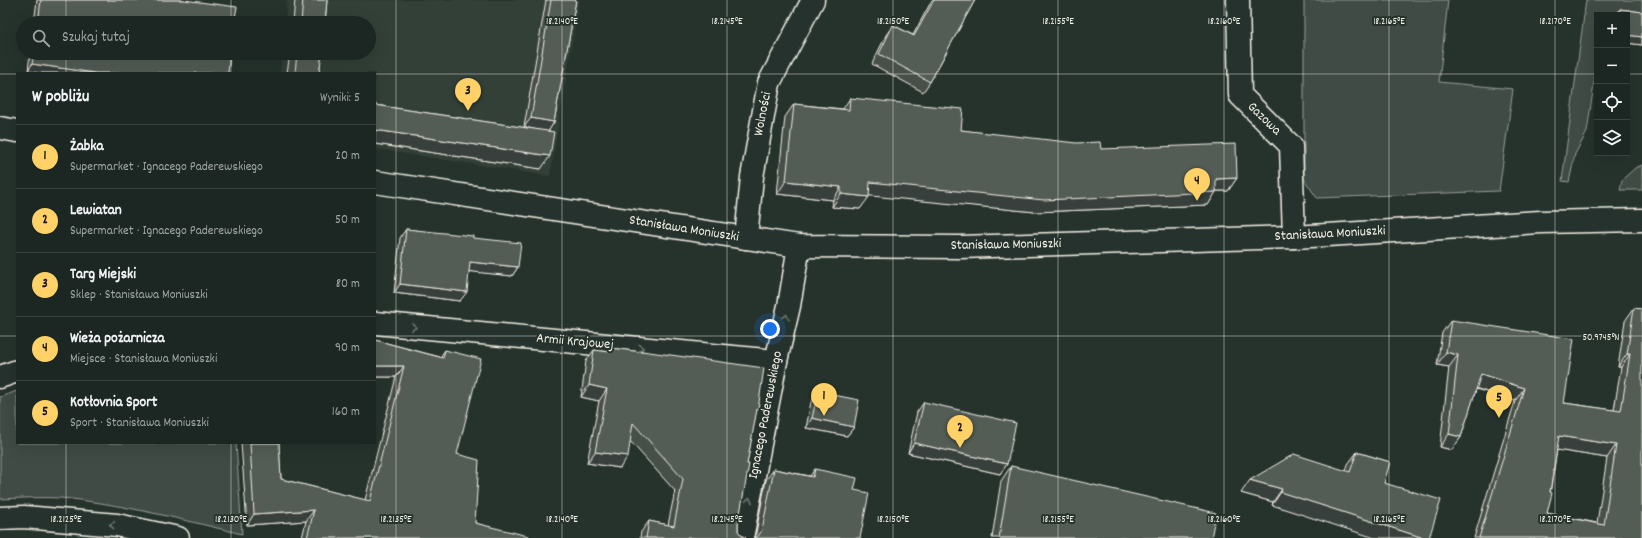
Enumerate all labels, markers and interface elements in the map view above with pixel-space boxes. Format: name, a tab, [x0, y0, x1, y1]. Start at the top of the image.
map controls	[1594, 12, 1630, 156]
button: +	[1594, 12, 1630, 48]
text: 18.2140°E	[546, 15, 578, 29]
text: 18.2145°E	[712, 15, 743, 29]
text: 18.2150°E	[877, 15, 910, 29]
text: 18.2155°E	[1042, 15, 1074, 29]
text: 18.2160°E	[1208, 15, 1241, 29]
text: 18.2165°E	[1373, 15, 1405, 29]
text: 18.2170°E	[1539, 15, 1571, 29]
search box	[16, 16, 376, 60]
icon: search	[30, 27, 52, 49]
text: Szukaj tutaj	[62, 27, 130, 49]
button: −	[1594, 48, 1630, 84]
pin: 3	[455, 78, 481, 111]
button: locate	[1594, 84, 1630, 120]
text: W pobliżu	[32, 86, 89, 110]
text: Wyniki: 5	[320, 89, 360, 108]
street label: Wolności	[749, 90, 777, 138]
street label: Gazowa	[1242, 98, 1286, 141]
button: layers	[1594, 120, 1630, 156]
text: Żabka	[70, 136, 103, 158]
text: 1	[44, 147, 46, 166]
text: 20 m	[335, 147, 360, 166]
text: Supermarket · Ignacego Paderewskiego	[70, 158, 263, 177]
pin: 4	[1184, 168, 1210, 201]
text: Lewiatan	[70, 200, 122, 222]
street label: Stanisława Moniuszki	[628, 210, 741, 248]
text: 2	[42, 211, 48, 230]
text: 50 m	[335, 211, 360, 230]
street label: Stanisława Moniuszki	[1274, 221, 1386, 247]
text: Supermarket · Ignacego Paderewskiego	[70, 222, 263, 241]
street label: Stanisława Moniuszki	[950, 234, 1062, 256]
text: Targ Miejski	[70, 264, 136, 286]
text: 3	[42, 275, 48, 294]
text: 80 m	[336, 275, 360, 294]
text: Sklep · Stanisława Moniuszki	[70, 286, 208, 305]
one-way arrow	[782, 314, 790, 321]
your location	[760, 319, 780, 339]
one-way arrow	[411, 322, 417, 331]
text: Wieża pożarnicza	[70, 328, 164, 350]
street label: Armii Krajowej	[535, 329, 615, 355]
text: 50.9745°N	[1582, 331, 1620, 345]
text: 4	[42, 339, 48, 358]
text: 90 m	[335, 339, 360, 358]
one-way arrow	[638, 344, 644, 353]
street label: Ignacego Paderewskiego	[744, 349, 788, 481]
text: Miejsce · Stanisława Moniuszki	[70, 350, 217, 369]
pin: 1	[811, 383, 837, 416]
pin: 5	[1486, 385, 1512, 418]
text: Kotłovnia Sport	[70, 392, 157, 414]
text: 5	[42, 403, 48, 422]
text: 160 m	[332, 403, 360, 422]
text: Sport · Stanisława Moniuszki	[70, 414, 209, 433]
pin: 2	[947, 415, 973, 448]
one-way arrow	[745, 497, 753, 503]
text: 18.2125°E	[50, 513, 82, 527]
text: 18.2130°E	[215, 513, 247, 527]
text: 18.2135°E	[380, 513, 412, 527]
text: 18.2140°E	[546, 513, 578, 527]
text: 18.2145°E	[712, 513, 743, 527]
text: 18.2150°E	[877, 513, 910, 527]
text: 18.2155°E	[1042, 513, 1074, 527]
text: 18.2160°E	[1208, 513, 1241, 527]
text: 18.2165°E	[1373, 513, 1405, 527]
text: 18.2170°E	[1539, 513, 1571, 527]
one-way arrow	[109, 521, 115, 530]

